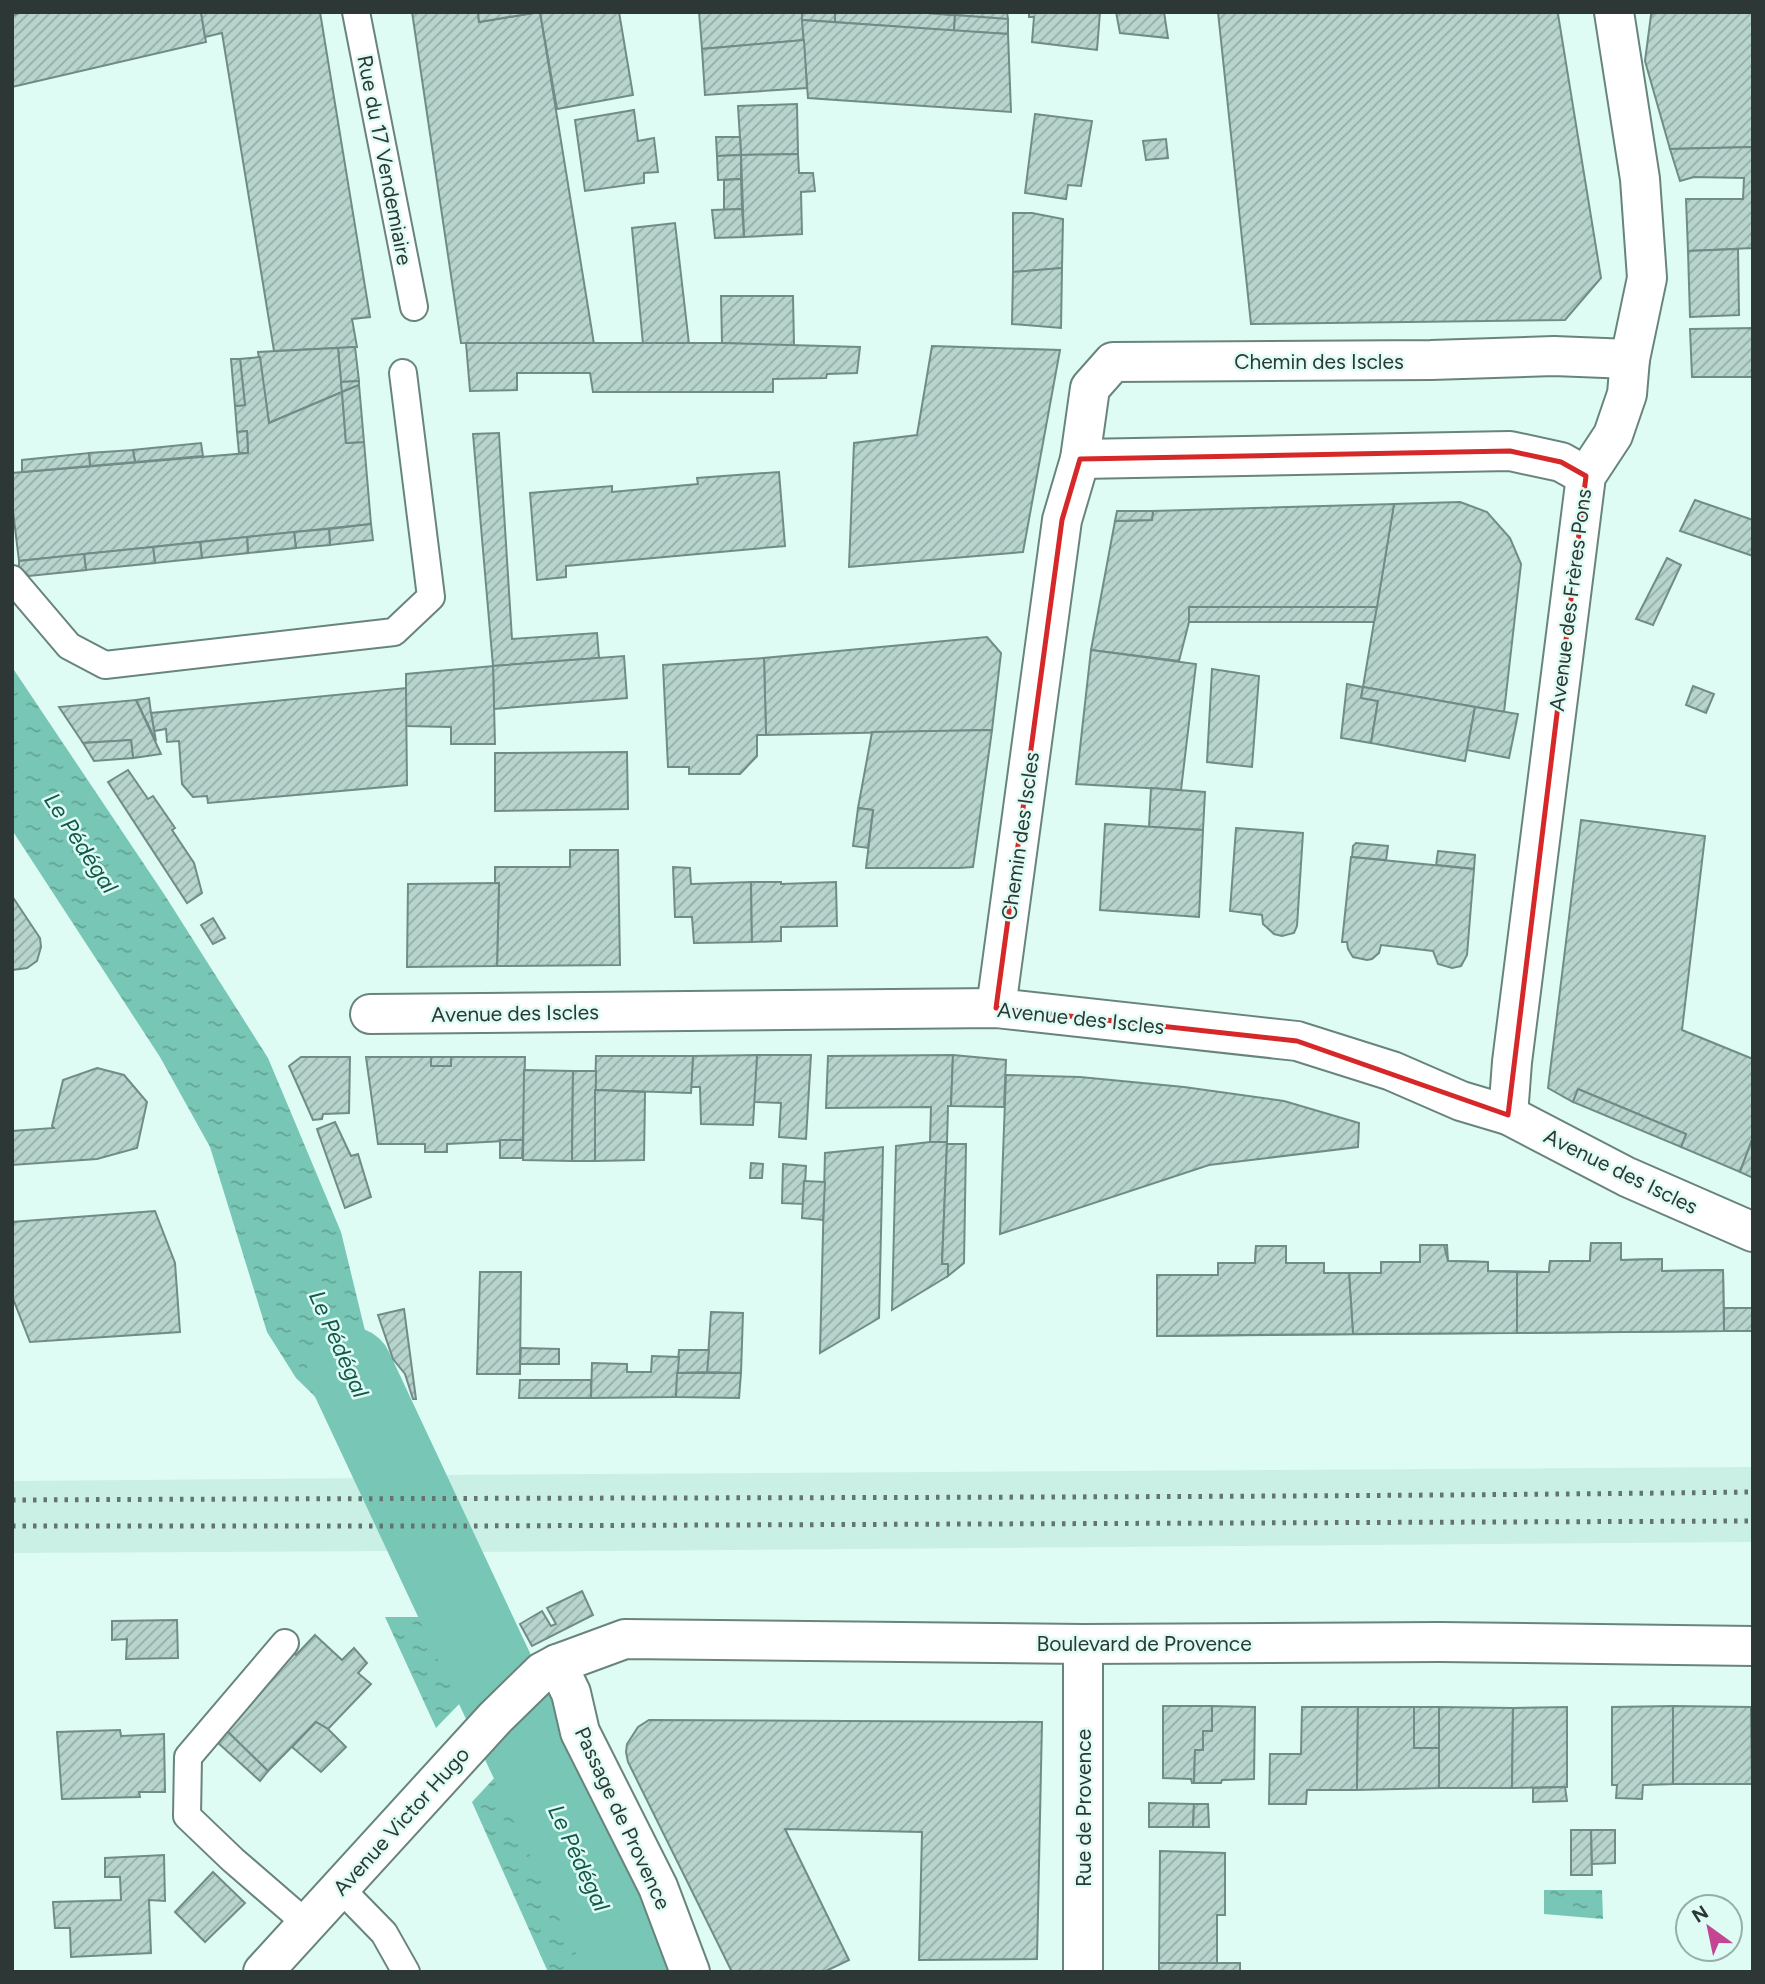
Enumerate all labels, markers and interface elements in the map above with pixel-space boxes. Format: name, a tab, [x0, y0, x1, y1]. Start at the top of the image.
street label: Rue du 17 Vendemiaire	[352, 53, 418, 267]
street label: Chemin des Iscles	[1234, 349, 1404, 374]
street label: Avenue des Frères Pons	[1544, 487, 1596, 713]
street label: Chemin des Iscles	[996, 750, 1044, 922]
water label: Le Pédégal	[38, 787, 124, 899]
street label: Avenue des Iscles	[996, 997, 1166, 1039]
street label: Avenue des Iscles	[431, 999, 599, 1027]
street label: Avenue des Iscles	[1540, 1123, 1702, 1219]
water label: Le Pédégal	[303, 1286, 375, 1403]
street label: Boulevard de Provence	[1036, 1631, 1252, 1656]
street label: Passage de Provence	[570, 1723, 676, 1913]
street label: Rue de Provence	[1071, 1729, 1096, 1887]
street label: Avenue Victor Hugo	[328, 1742, 474, 1900]
water label: Le Pédégal	[542, 1800, 616, 1917]
north arrow	[1674, 1893, 1744, 1963]
text: N	[1688, 1901, 1712, 1928]

